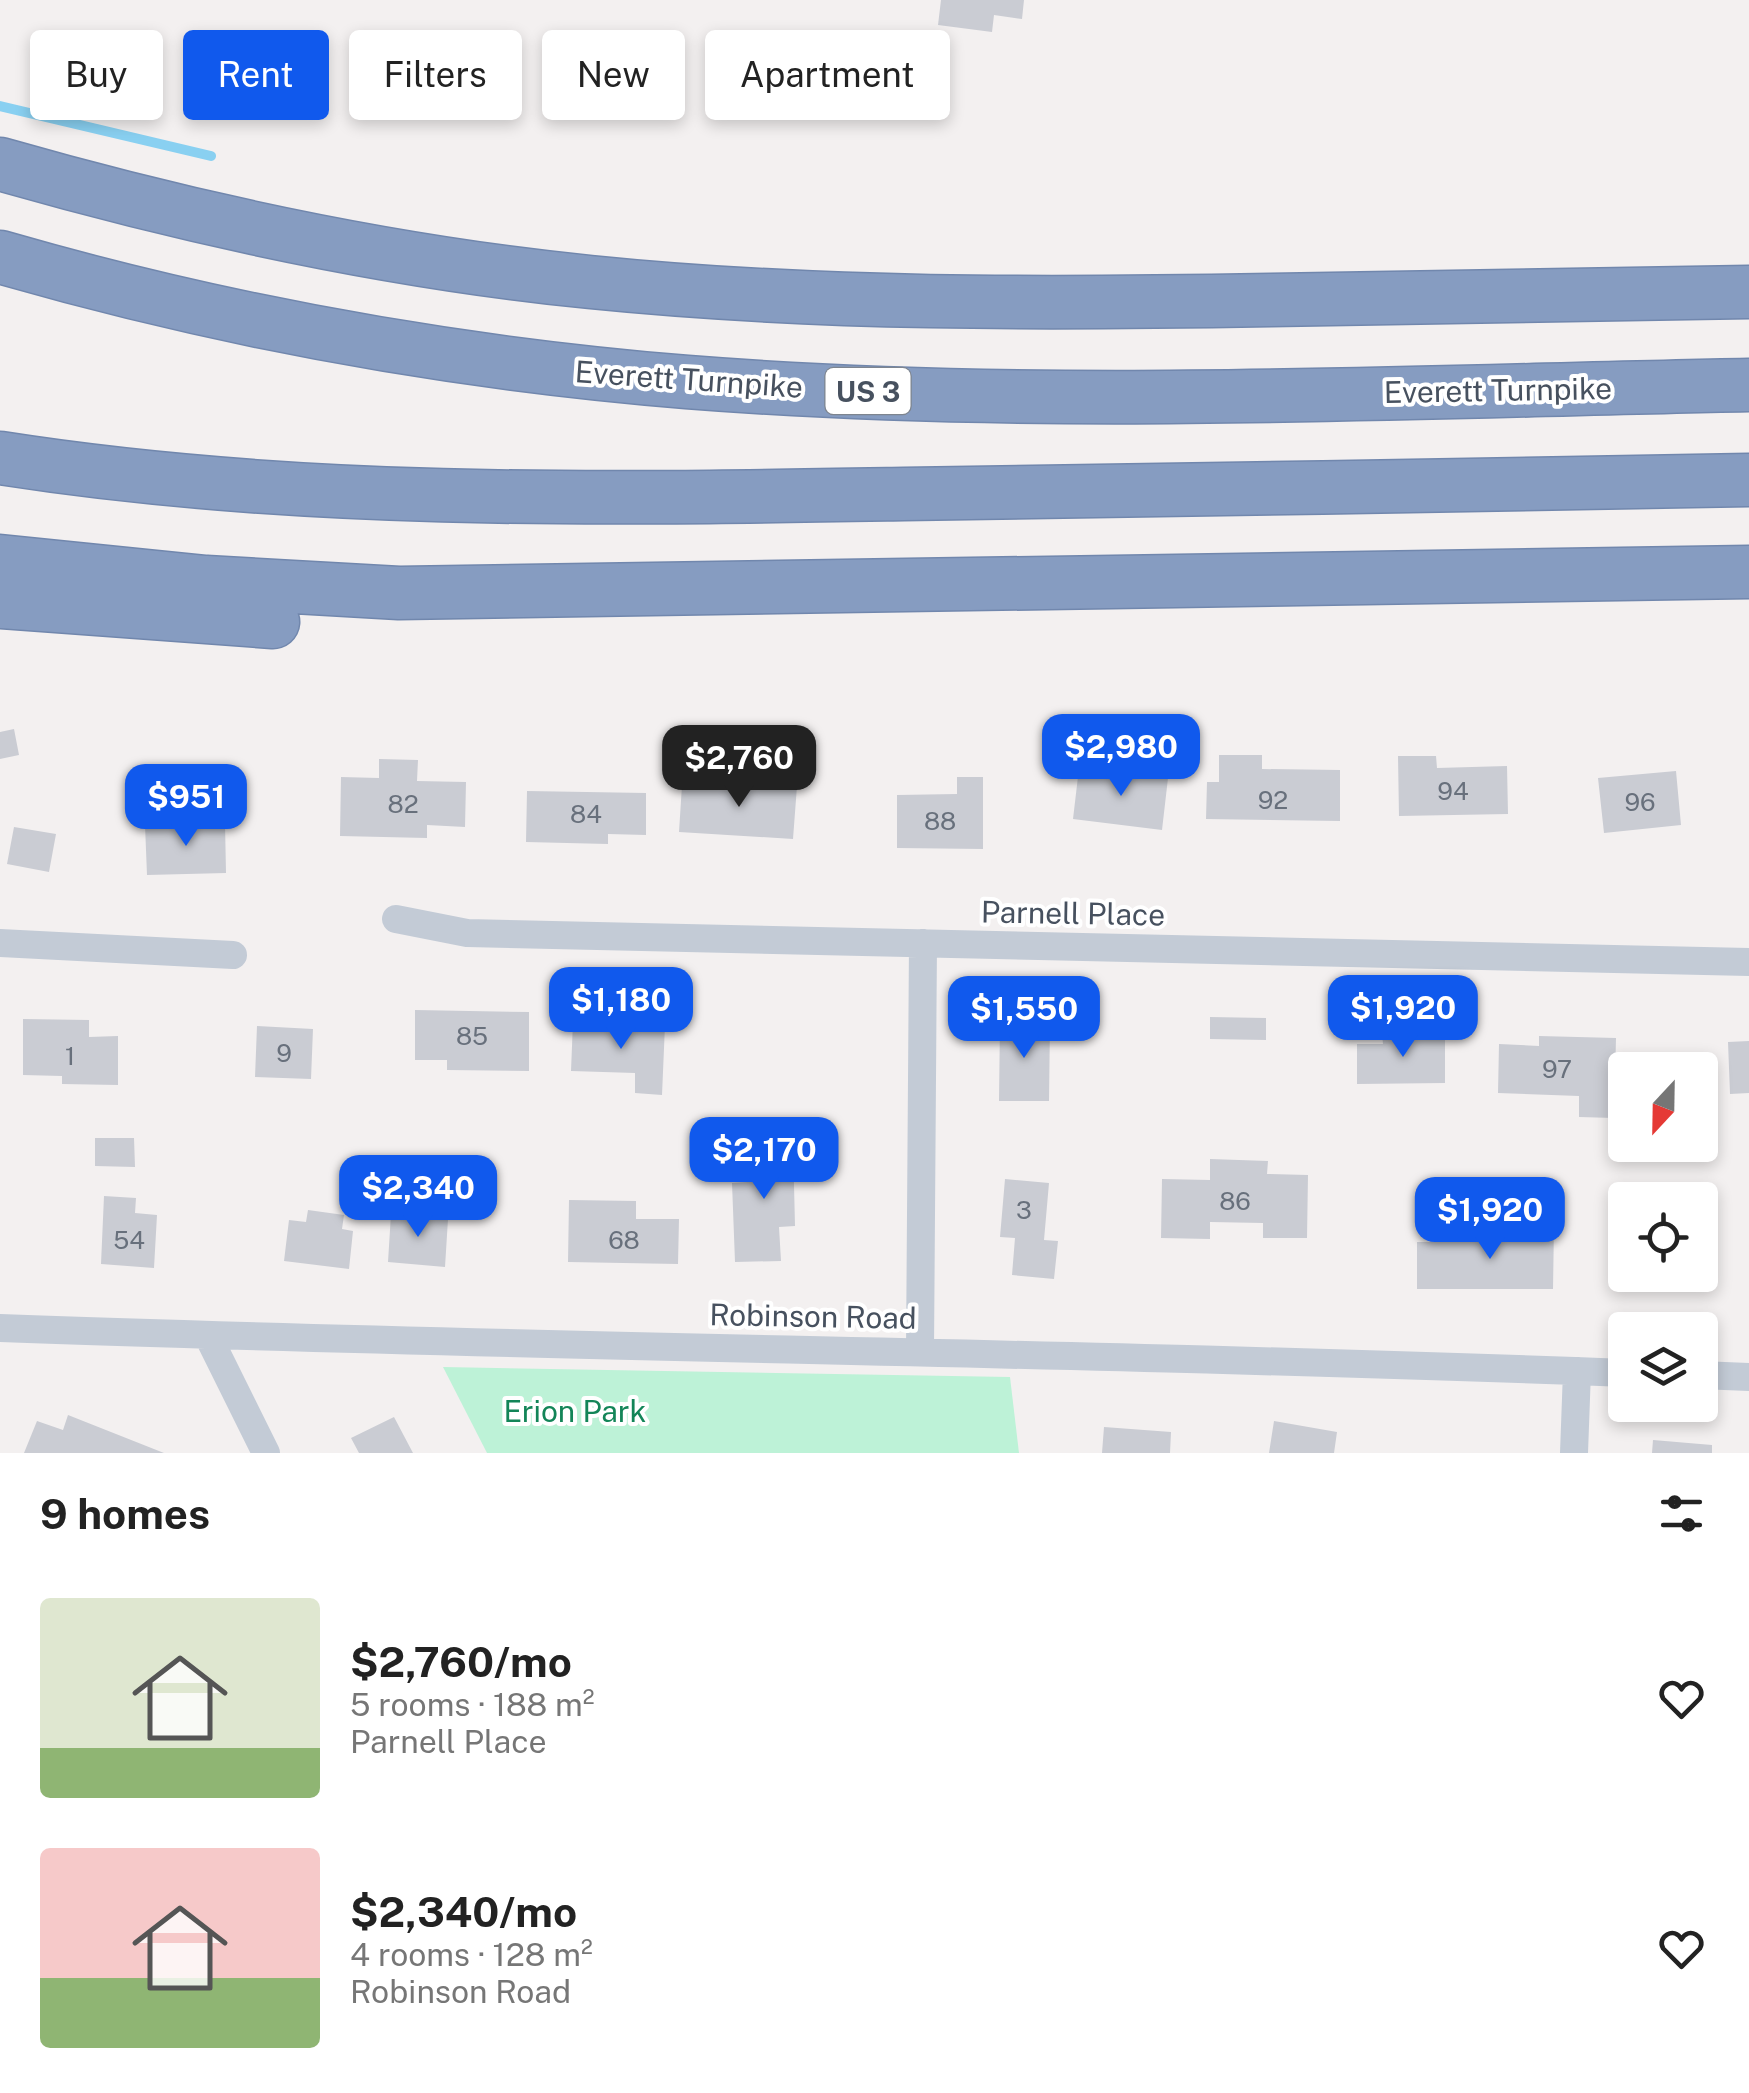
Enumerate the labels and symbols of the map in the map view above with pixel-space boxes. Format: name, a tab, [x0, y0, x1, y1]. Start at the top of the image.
street label: Everett Turnpike	[574, 353, 804, 405]
road number: US 3	[826, 368, 910, 414]
street label: Everett Turnpike	[1384, 370, 1612, 410]
pin: $2,980	[1040, 714, 1202, 799]
pin: $2,760	[658, 725, 820, 810]
pin: $951	[127, 764, 245, 849]
house number: 94	[1437, 776, 1469, 806]
house number: 92	[1258, 785, 1288, 815]
house number: 96	[1624, 787, 1656, 817]
house number: 82	[387, 789, 419, 819]
house number: 84	[570, 799, 602, 829]
house number: 88	[924, 806, 956, 836]
street label: Parnell Place	[981, 893, 1165, 933]
pin: $1,180	[540, 967, 702, 1052]
pin: $1,920	[1322, 975, 1484, 1060]
pin: $1,550	[943, 976, 1105, 1061]
house number: 85	[456, 1021, 488, 1051]
house number: 9	[276, 1038, 292, 1068]
house number: 1	[65, 1041, 75, 1071]
north arrow	[1608, 1052, 1718, 1162]
house number: 97	[1542, 1054, 1572, 1084]
pin: $2,170	[683, 1117, 845, 1202]
pin: $2,340	[337, 1155, 499, 1240]
pin: $1,920	[1409, 1177, 1571, 1262]
house number: 86	[1219, 1186, 1251, 1216]
house number: 3	[1016, 1195, 1032, 1225]
house number: 54	[113, 1225, 145, 1255]
house number: 68	[608, 1225, 640, 1255]
street label: Robinson Road	[709, 1296, 917, 1336]
park label: Erion Park	[504, 1393, 646, 1429]

